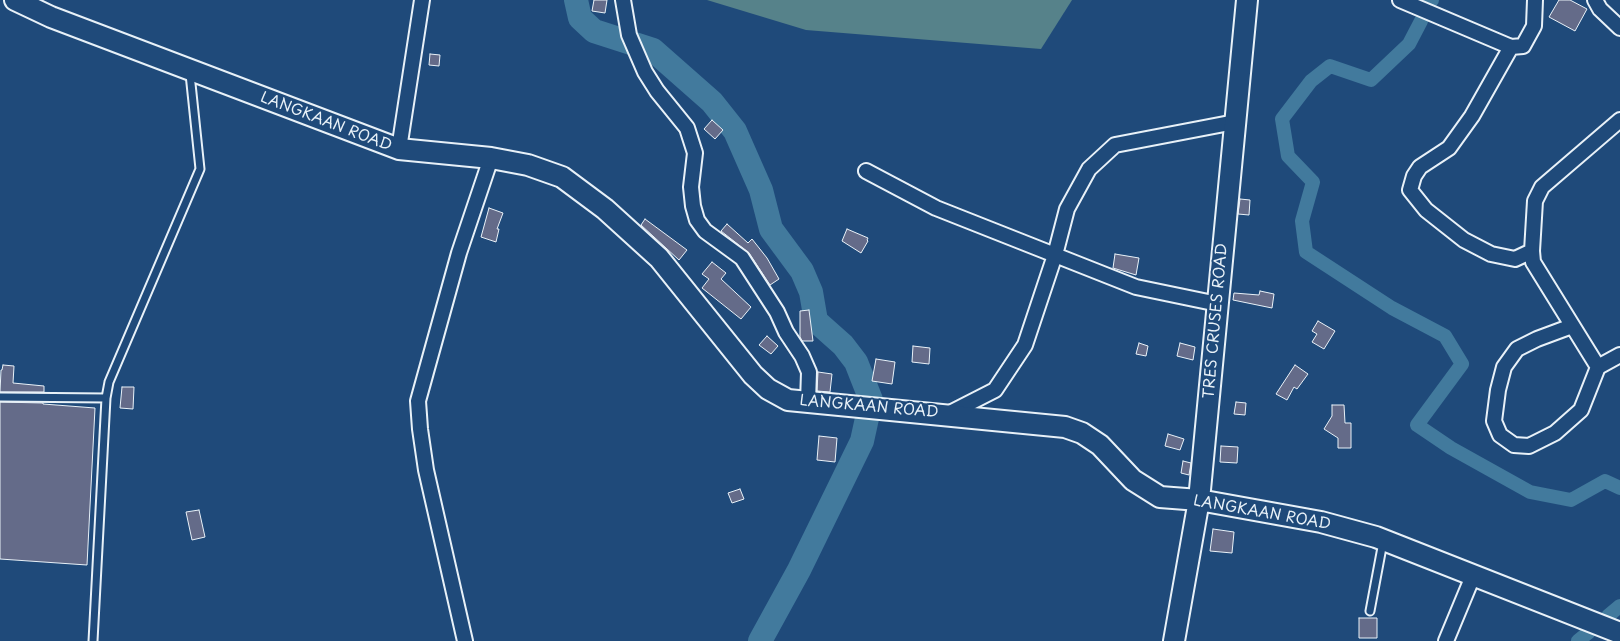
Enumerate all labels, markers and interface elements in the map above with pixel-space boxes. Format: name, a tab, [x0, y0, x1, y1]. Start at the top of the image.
street label: LANGKAAN ROAD	[258, 89, 394, 155]
street label: TRES CRUSES ROAD	[1200, 243, 1232, 399]
street label: LANGKAAN ROAD	[799, 392, 939, 422]
street label: LANGKAAN ROAD	[1192, 492, 1332, 534]

